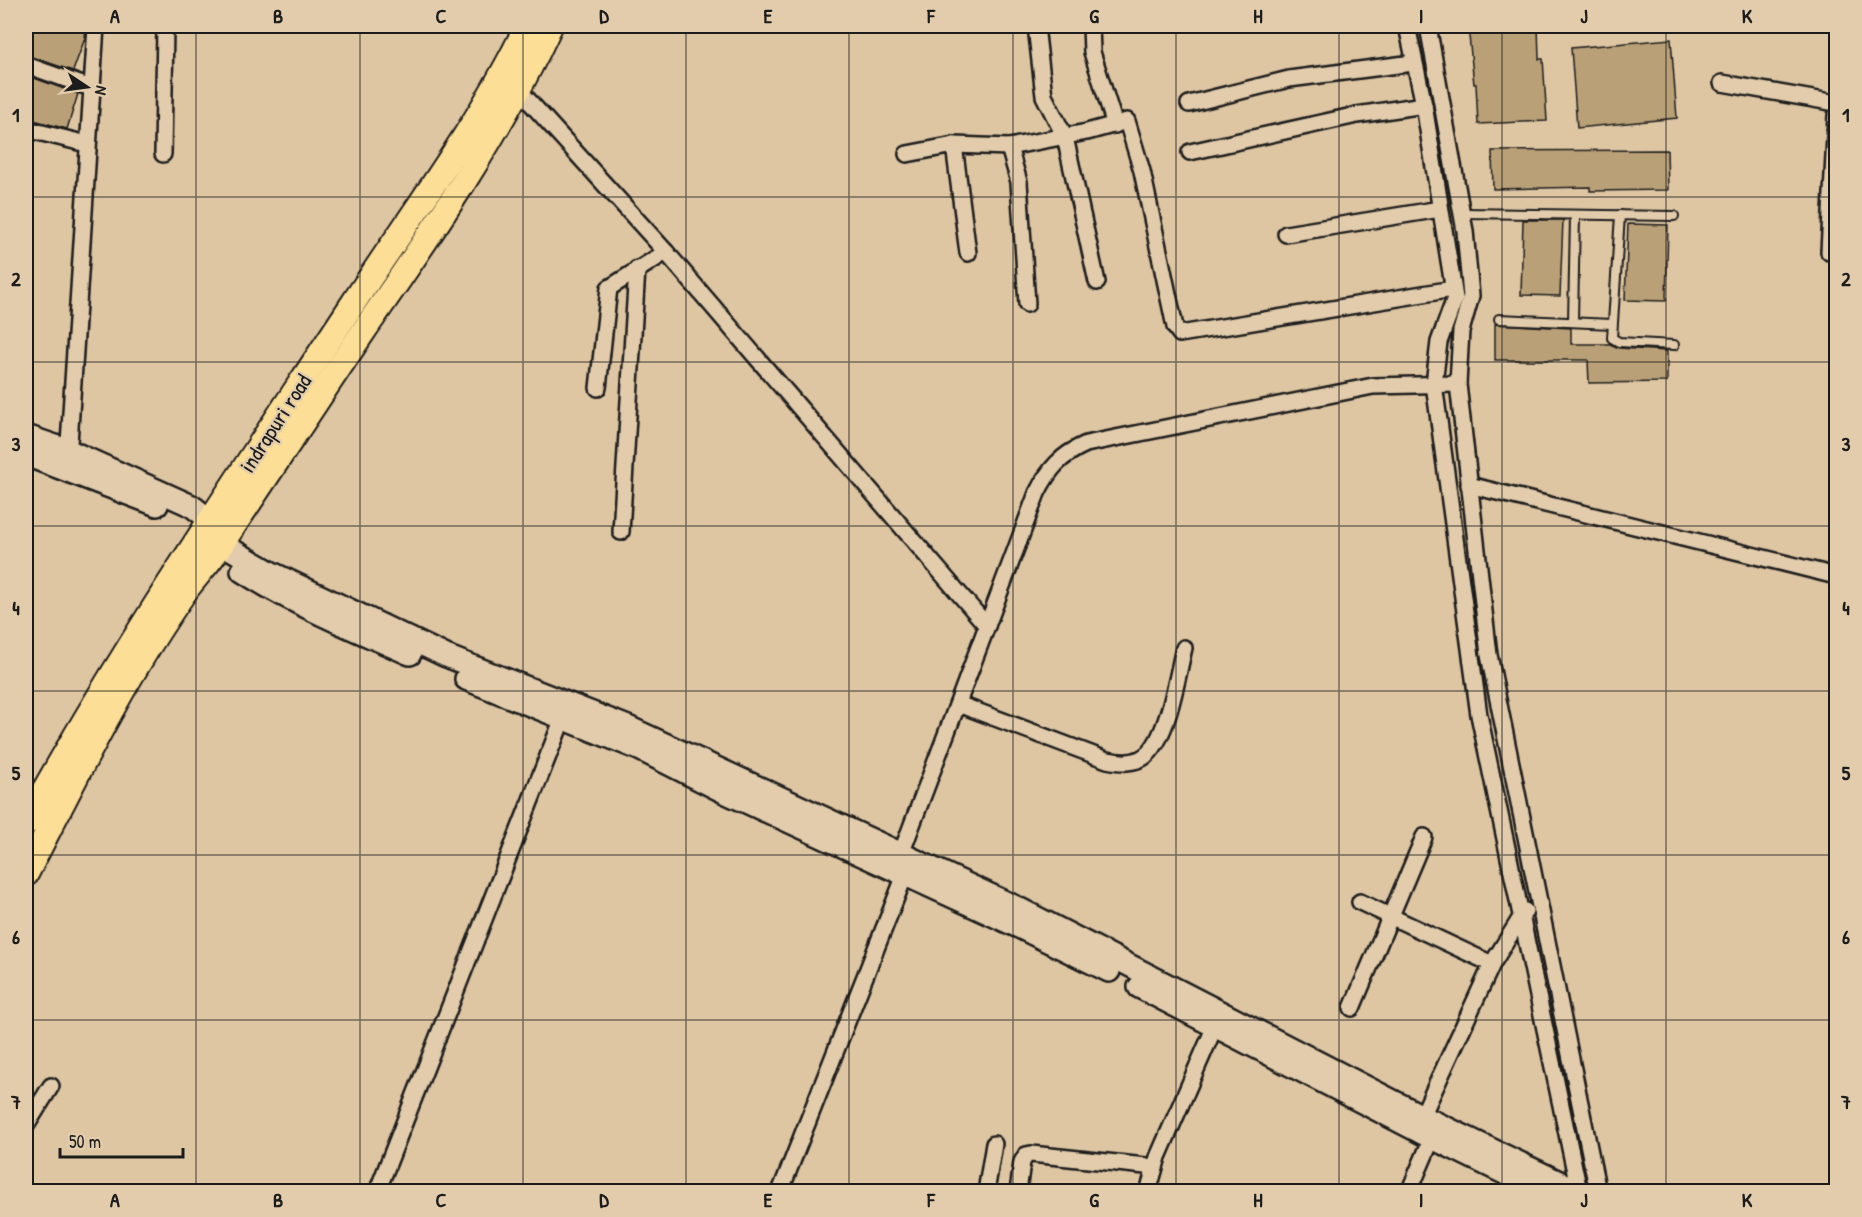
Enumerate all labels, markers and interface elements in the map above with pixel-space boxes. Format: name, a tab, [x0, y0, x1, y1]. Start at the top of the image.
text: A	[110, 2, 120, 29]
text: B	[273, 2, 283, 29]
text: C	[436, 2, 447, 29]
text: D	[599, 2, 609, 29]
text: E	[764, 2, 773, 29]
text: F	[926, 2, 936, 29]
text: G	[1089, 2, 1099, 29]
text: H	[1253, 2, 1263, 29]
text: I	[1419, 2, 1423, 29]
text: J	[1580, 2, 1588, 29]
text: K	[1742, 2, 1753, 29]
north arrow	[57, 57, 117, 117]
text: N	[90, 84, 113, 97]
text: 1	[12, 101, 20, 128]
text: 1	[1842, 101, 1850, 128]
text: 2	[11, 265, 21, 292]
text: 2	[1841, 265, 1851, 292]
street label: indrapuri road	[232, 368, 318, 478]
text: 3	[12, 430, 21, 457]
text: 3	[1842, 430, 1851, 457]
text: 4	[12, 594, 20, 621]
text: 4	[1842, 594, 1850, 621]
text: 5	[12, 759, 21, 786]
text: 5	[1842, 759, 1851, 786]
text: 6	[12, 923, 20, 950]
text: 6	[1842, 923, 1850, 950]
text: 7	[10, 1088, 21, 1115]
text: 7	[1840, 1088, 1851, 1115]
scale bar	[60, 1121, 183, 1159]
text: 50 m	[69, 1129, 101, 1154]
text: A	[110, 1186, 120, 1213]
text: B	[273, 1186, 283, 1213]
text: C	[436, 1186, 447, 1213]
text: D	[599, 1186, 609, 1213]
text: E	[764, 1186, 773, 1213]
text: F	[926, 1186, 936, 1213]
text: G	[1089, 1186, 1099, 1213]
text: H	[1253, 1186, 1263, 1213]
text: I	[1419, 1186, 1423, 1213]
text: J	[1580, 1186, 1588, 1213]
text: K	[1742, 1186, 1753, 1213]

